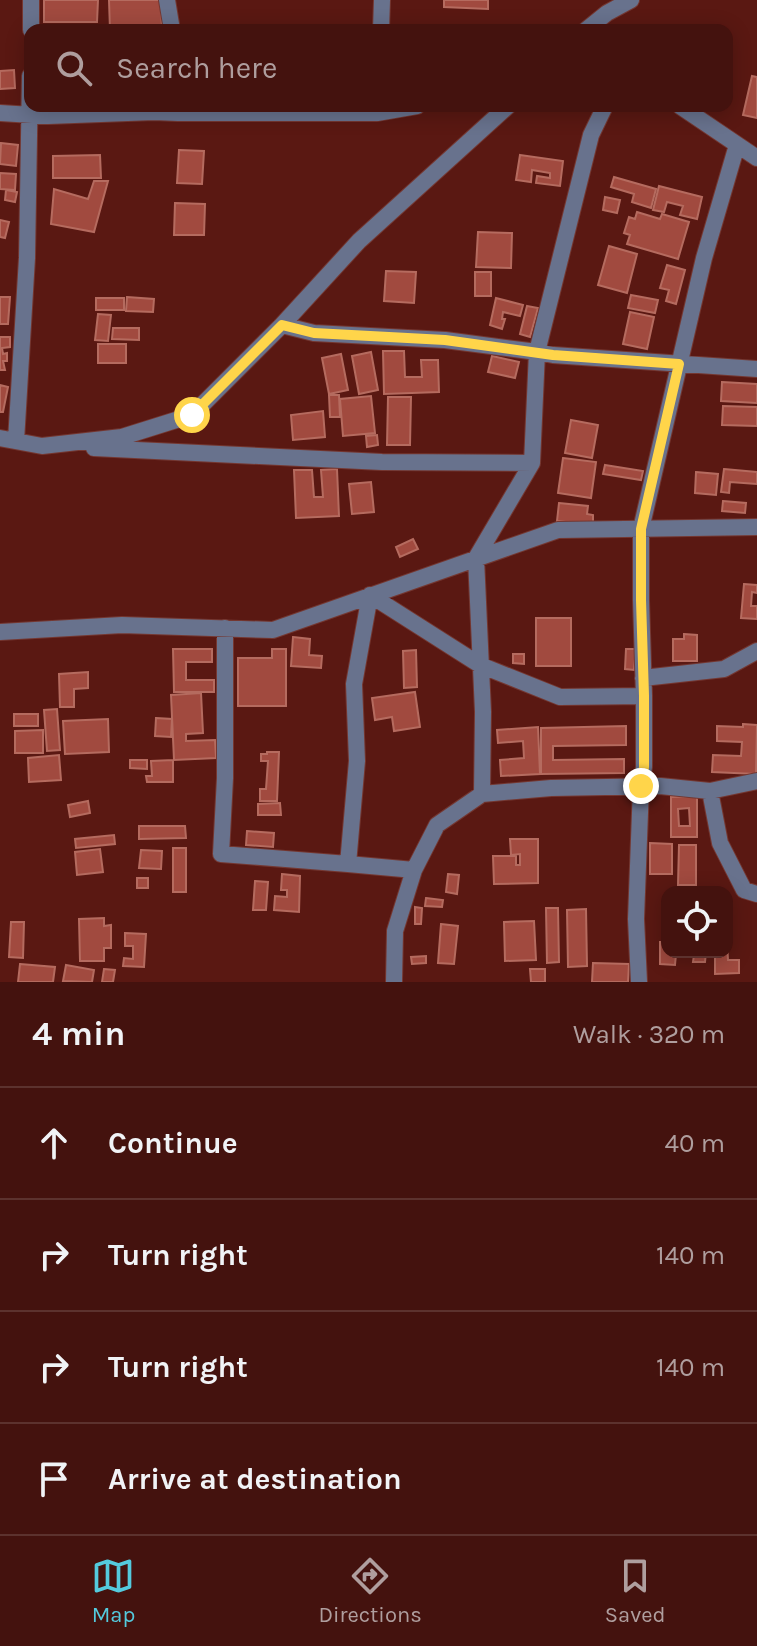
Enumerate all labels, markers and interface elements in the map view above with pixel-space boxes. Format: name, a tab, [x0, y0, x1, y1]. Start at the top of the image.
search box	[24, 24, 733, 112]
icon: search	[52, 46, 96, 90]
text: Search here	[116, 50, 277, 86]
route start	[174, 397, 210, 433]
route end	[623, 768, 659, 804]
map controls	[661, 886, 733, 958]
button: locate	[661, 886, 733, 958]
text: 4 min	[32, 1014, 125, 1054]
text: Walk · 320 m	[573, 1019, 725, 1050]
icon: ahead	[32, 1121, 76, 1165]
text: Continue	[108, 1125, 238, 1161]
text: 40 m	[665, 1128, 725, 1159]
icon: right	[32, 1233, 76, 1277]
text: Turn right	[108, 1237, 248, 1273]
text: 140 m	[656, 1240, 725, 1271]
icon: right	[32, 1345, 76, 1389]
text: Turn right	[108, 1349, 248, 1385]
text: 140 m	[656, 1352, 725, 1383]
icon: arrive	[32, 1457, 76, 1501]
text: Arrive at destination	[108, 1461, 402, 1497]
tab: Map	[91, 1554, 135, 1628]
tab: Directions	[318, 1554, 422, 1628]
tab: Saved	[605, 1554, 666, 1628]

